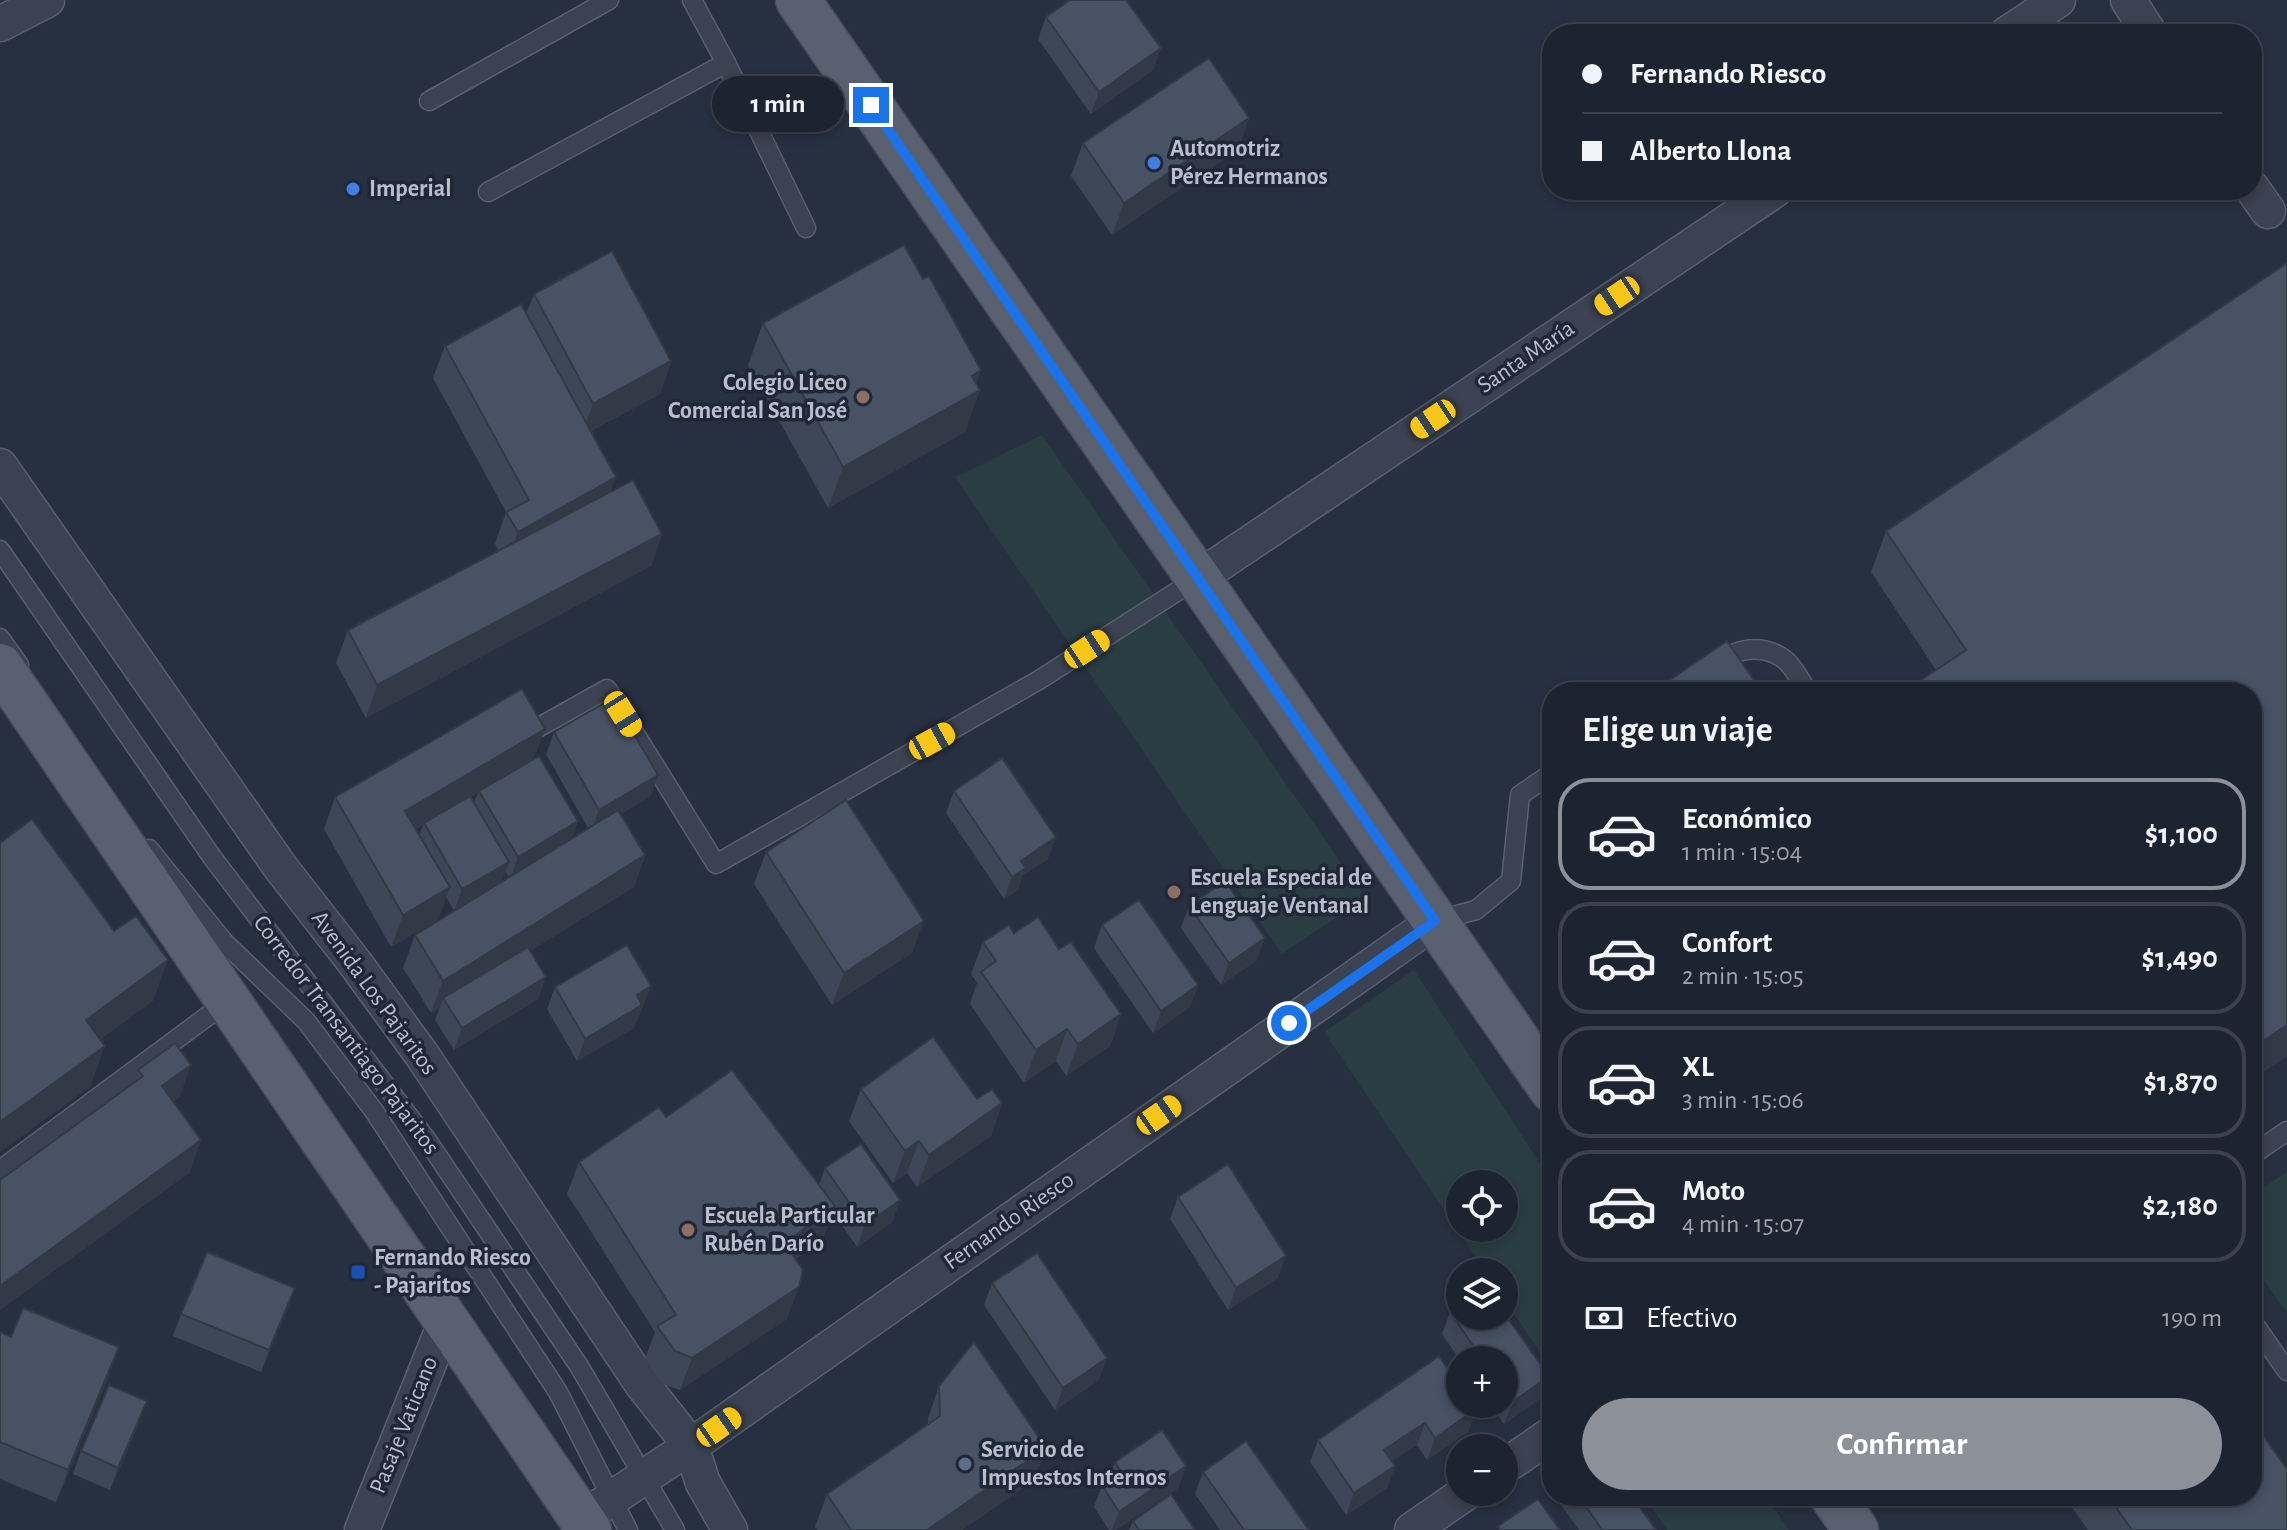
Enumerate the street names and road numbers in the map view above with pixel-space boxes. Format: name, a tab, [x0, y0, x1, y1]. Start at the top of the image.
street label: Santa María	[1473, 316, 1579, 398]
street label: Avenida Los Pajaritos	[307, 907, 441, 1079]
street label: Corredor Transantiago Pajaritos	[248, 911, 444, 1159]
street label: Fernando Riesco	[940, 1168, 1078, 1274]
street label: Pasaje Vaticano	[366, 1353, 442, 1497]

